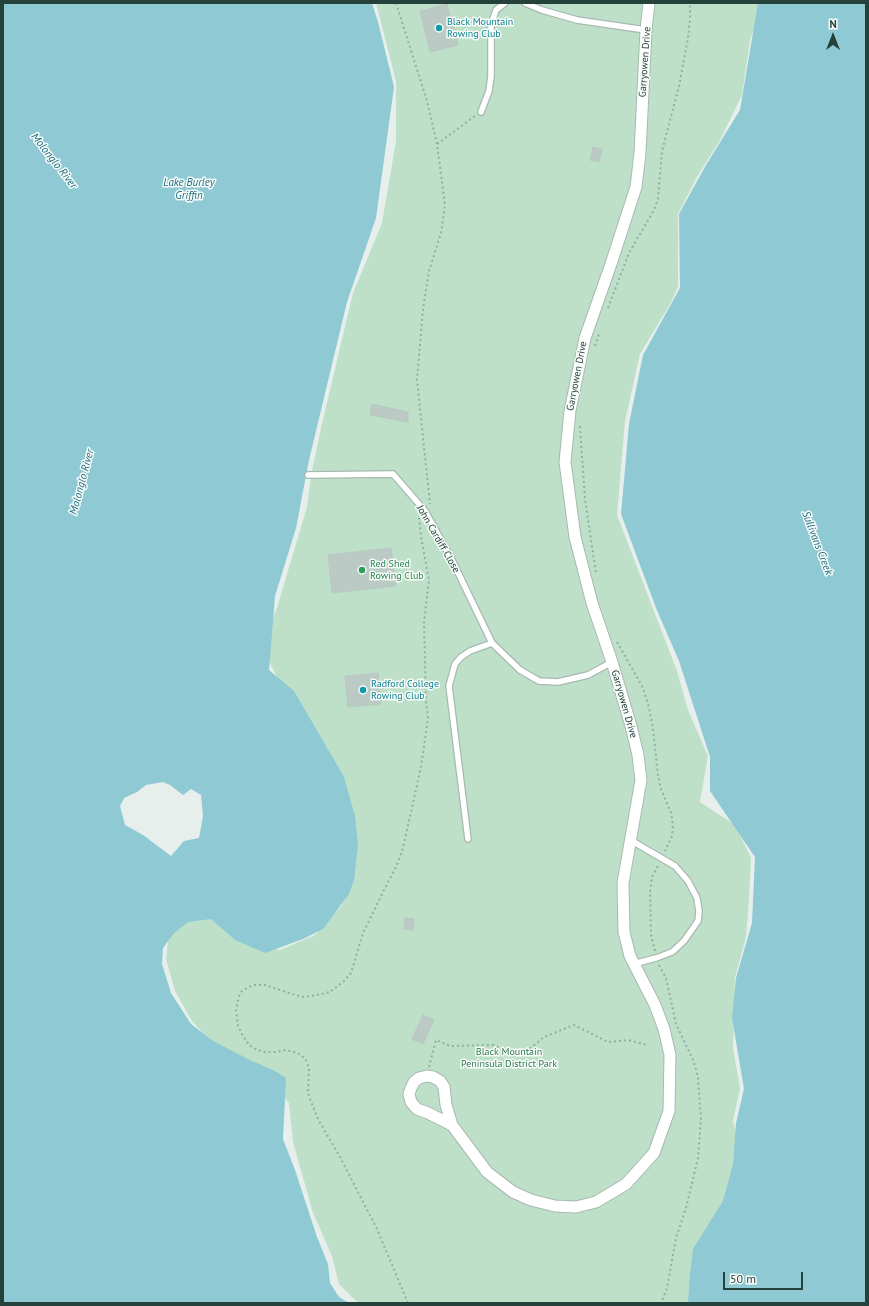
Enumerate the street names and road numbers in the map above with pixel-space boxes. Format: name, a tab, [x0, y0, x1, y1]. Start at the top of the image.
street label: Garryowen Drive	[637, 26, 653, 98]
street label: Garryowen Drive	[564, 340, 590, 412]
street label: John Cardiff Close	[414, 503, 462, 575]
street label: Garryowen Drive	[609, 668, 639, 740]

